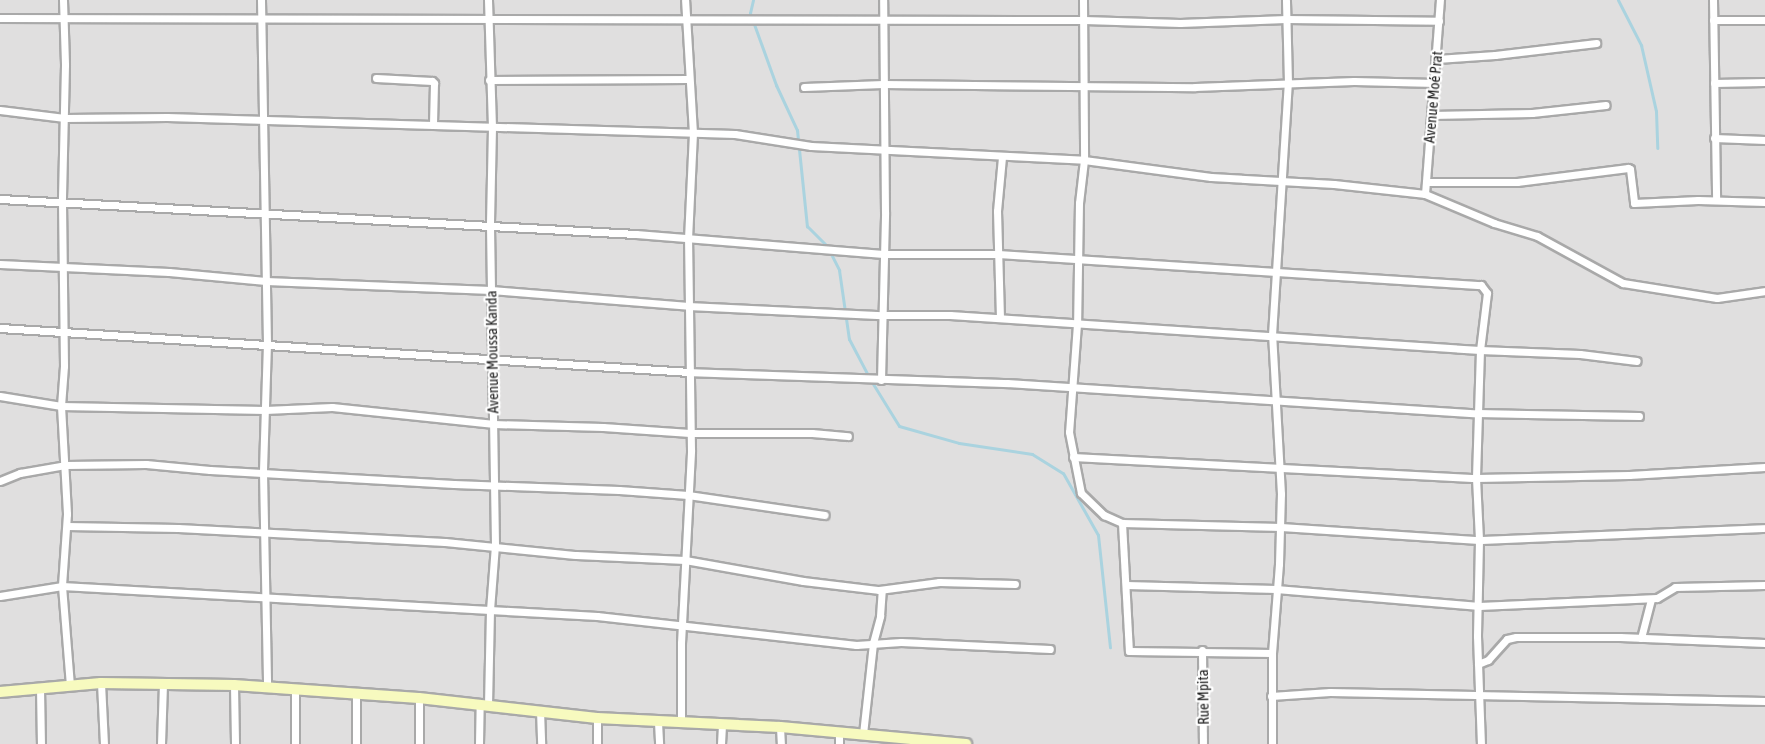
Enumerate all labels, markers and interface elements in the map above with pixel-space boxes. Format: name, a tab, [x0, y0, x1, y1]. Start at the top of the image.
street label: Avenue Moé Prat	[1420, 50, 1446, 144]
street label: Avenue Moussa Kanda	[482, 290, 502, 414]
street label: Rue Mpita	[1194, 669, 1212, 725]

